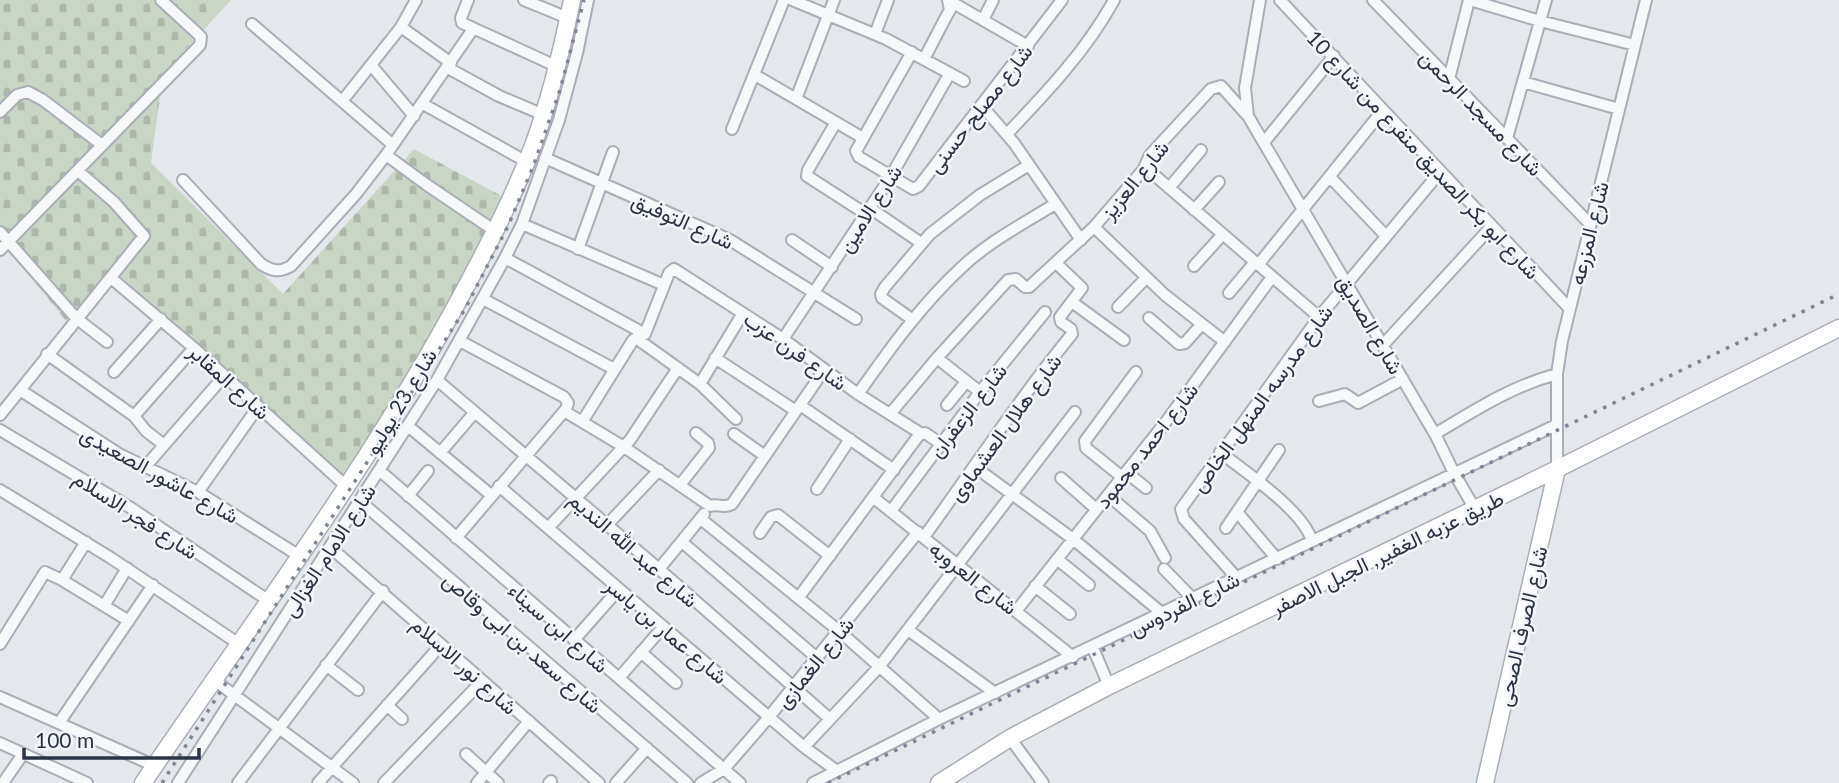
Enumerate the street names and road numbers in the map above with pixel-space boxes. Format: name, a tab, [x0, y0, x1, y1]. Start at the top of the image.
street label: شارع ابو بكر الصديق منفرع من شارع 10	[1300, 24, 1546, 286]
street label: شارع مصلح حسنى	[921, 39, 1039, 179]
street label: شارع مسجد الرحمن	[1413, 44, 1549, 182]
street label: شارع العزيز	[1094, 135, 1176, 226]
street label: شارع الامين	[832, 160, 909, 258]
street label: شارع المزرعه	[1563, 179, 1616, 288]
street label: شارع التوفيق	[627, 186, 738, 256]
street label: شارع الصديق	[1330, 270, 1409, 380]
street label: شارع مدرسه المنهل الخاص	[1185, 300, 1340, 498]
street label: شارع فرن عزب	[738, 305, 852, 397]
street label: شارع المقابر	[181, 337, 276, 426]
street label: شارع 23 يوليو	[359, 344, 444, 460]
street label: شارع هلال العشماوى	[942, 348, 1068, 507]
street label: شارع الزعفران	[923, 358, 1014, 464]
street label: شارع احمد محمود	[1089, 377, 1205, 514]
street label: شارع عاشور الصعيدى	[75, 420, 244, 530]
street label: شارع فجر الاسلام	[67, 464, 203, 566]
street label: شارع الامام الغزالى	[276, 479, 383, 623]
street label: طريق عزبه الغفير, الجبل الاصفر	[1266, 485, 1508, 622]
street label: شارع عبد الله النديم	[562, 486, 704, 614]
street label: شارع العروبه	[923, 535, 1023, 621]
street label: شارع الصرف الصحى	[1490, 543, 1555, 709]
street label: شارع سعد بن ابى وقاص	[437, 566, 607, 720]
street label: شارع الفردوس	[1125, 566, 1245, 643]
street label: شارع عمار بن ياسر	[598, 571, 733, 691]
street label: شارع ابن سيناء	[502, 577, 614, 680]
street label: شارع نور الاسلام	[405, 611, 523, 721]
street label: شارع الغمازى	[770, 611, 861, 715]

